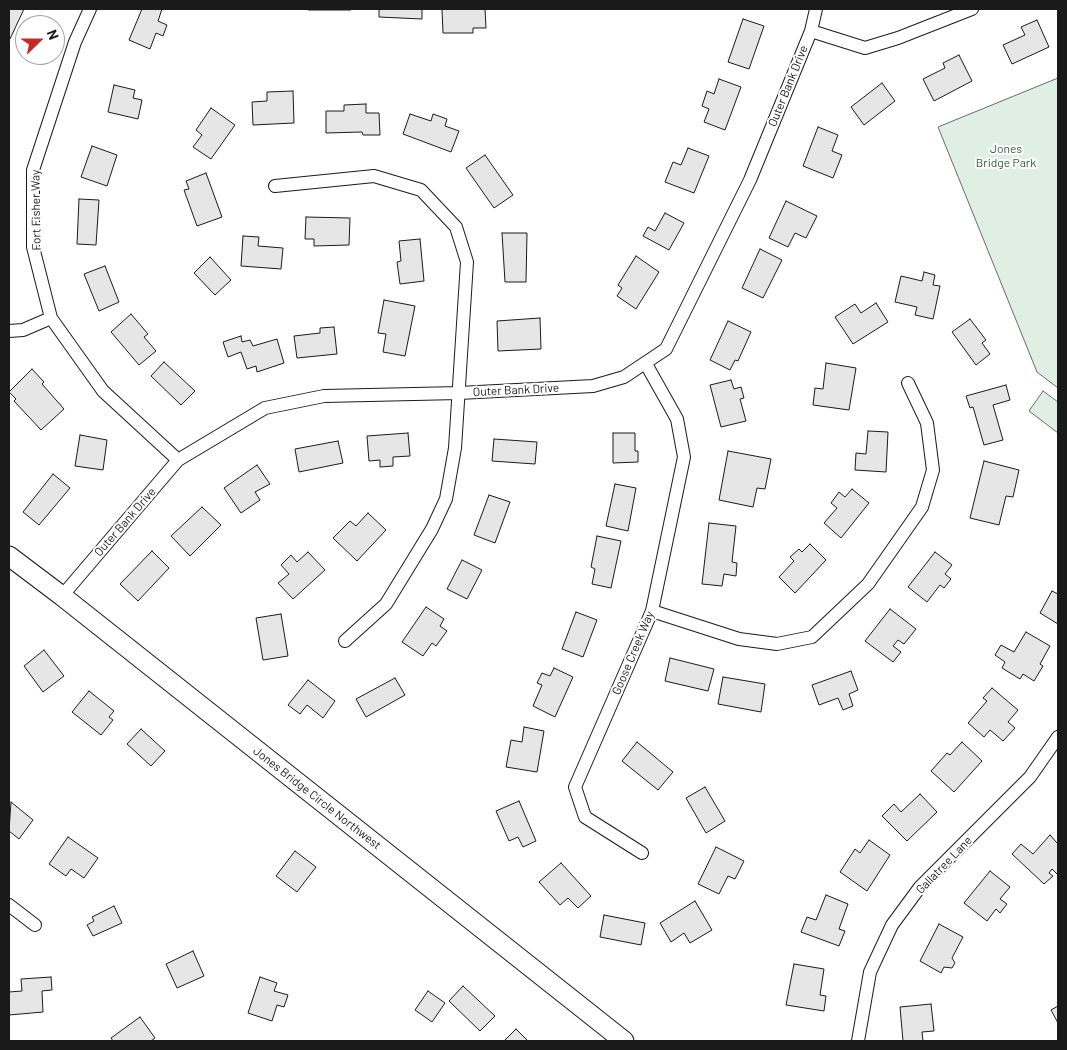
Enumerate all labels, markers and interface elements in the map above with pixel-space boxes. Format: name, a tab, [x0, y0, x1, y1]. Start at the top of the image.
north arrow	[15, 15, 65, 65]
text: N	[44, 27, 63, 42]
street label: Outer Bank Drive	[765, 43, 811, 129]
park label: Jones Bridge Park	[976, 142, 1036, 170]
street label: Fort Fisher Way	[28, 169, 44, 251]
street label: Outer Bank Drive	[472, 381, 560, 399]
street label: Outer Bank Drive	[91, 485, 159, 559]
street label: Goose Creek Way	[609, 609, 657, 697]
street label: Jones Bridge Circle Northwest	[250, 744, 384, 852]
street label: Gallatree Lane	[913, 833, 975, 897]

